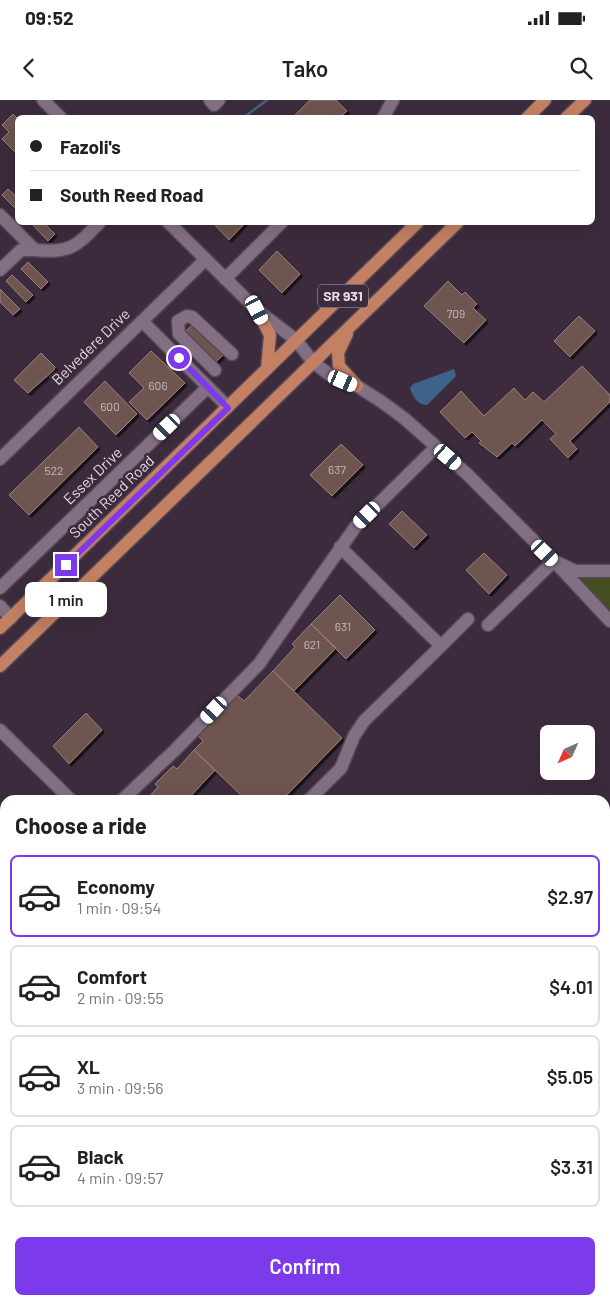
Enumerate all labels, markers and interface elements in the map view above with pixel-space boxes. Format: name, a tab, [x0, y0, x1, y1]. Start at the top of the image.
text: 09:52	[25, 6, 74, 29]
icon: back	[15, 54, 43, 82]
icon: search	[567, 54, 595, 82]
text: Tako	[282, 55, 328, 81]
text: Fazoli's	[60, 135, 121, 158]
text: South Reed Road	[60, 183, 203, 206]
road number: SR 931	[318, 285, 368, 308]
car	[243, 293, 270, 327]
street label: Belvedere Drive	[47, 304, 133, 388]
house number: 709	[447, 306, 465, 320]
route start	[168, 347, 190, 369]
car	[326, 368, 359, 394]
house number: 606	[148, 378, 168, 392]
house number: 600	[100, 399, 120, 413]
car	[150, 411, 183, 443]
car	[431, 441, 464, 473]
street label: Essex Drive	[59, 443, 125, 508]
street label: South Reed Road	[65, 451, 157, 541]
house number: 637	[328, 462, 346, 476]
house number: 522	[44, 463, 64, 477]
car	[351, 499, 382, 531]
car	[528, 537, 561, 569]
route end	[55, 554, 77, 576]
callout: 1 min	[25, 582, 107, 618]
text: 1 min	[49, 590, 83, 609]
house number: 631	[335, 619, 351, 633]
house number: 621	[304, 637, 320, 651]
car	[198, 694, 229, 726]
north arrow	[540, 725, 595, 780]
map controls	[540, 725, 595, 780]
text: Choose a ride	[15, 812, 147, 838]
icon: car	[17, 874, 62, 919]
text: Economy	[77, 875, 155, 898]
text: $2.97	[547, 885, 593, 908]
text: 1 min · 09:54	[77, 898, 161, 917]
icon: car	[17, 964, 62, 1009]
text: Comfort	[77, 965, 147, 988]
text: $4.01	[549, 975, 593, 998]
text: 2 min · 09:55	[77, 988, 164, 1007]
icon: car	[17, 1054, 62, 1099]
text: XL	[77, 1055, 100, 1078]
text: $5.05	[547, 1065, 593, 1088]
text: 3 min · 09:56	[77, 1078, 163, 1097]
icon: car	[17, 1144, 62, 1189]
text: Black	[77, 1145, 124, 1168]
text: $3.31	[550, 1155, 593, 1178]
text: 4 min · 09:57	[77, 1168, 163, 1187]
button: Confirm	[15, 1237, 595, 1295]

